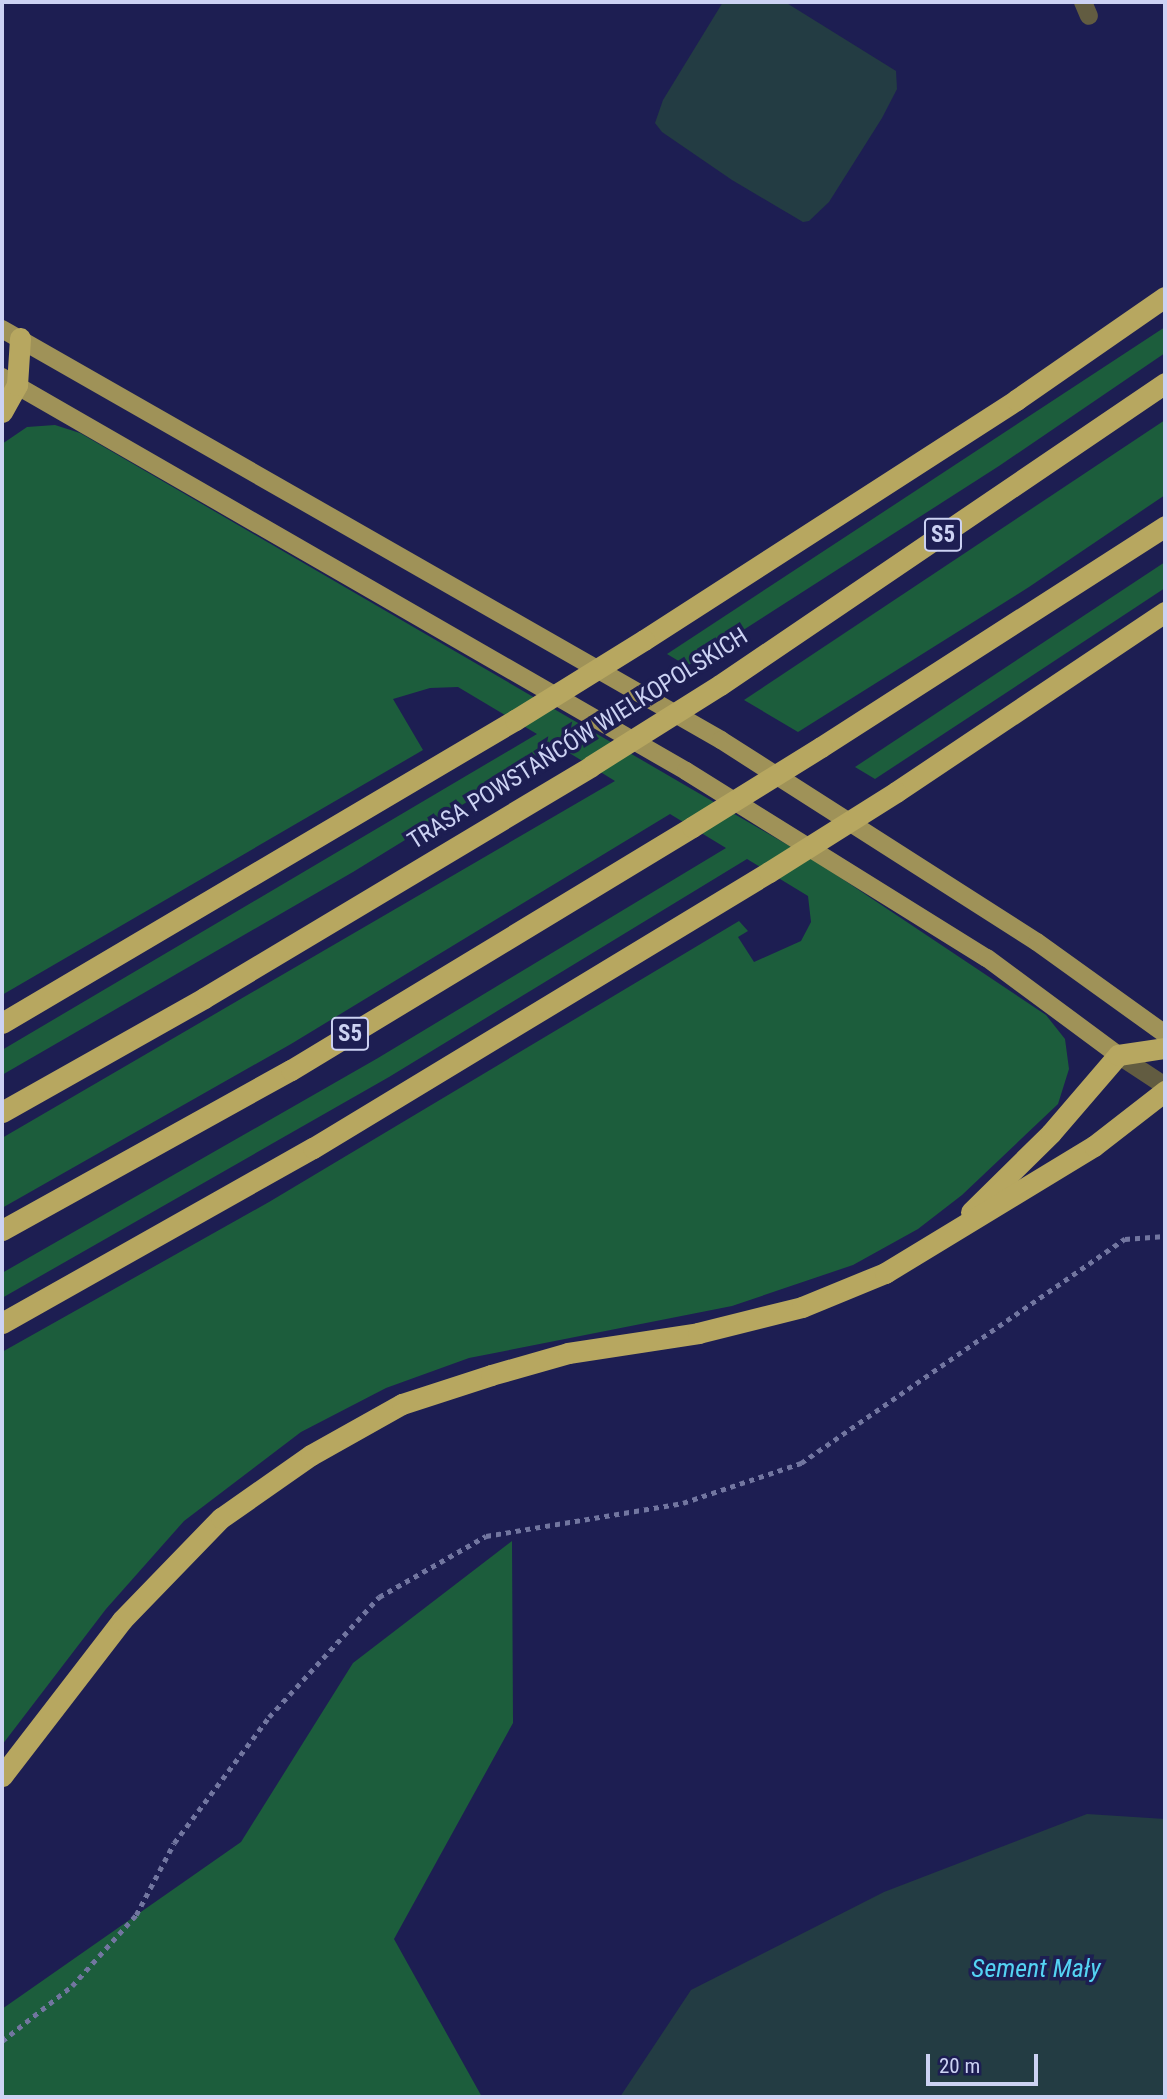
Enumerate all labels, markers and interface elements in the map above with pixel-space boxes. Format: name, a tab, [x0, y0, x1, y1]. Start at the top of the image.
road number: S5	[924, 516, 962, 554]
street label: TRASA POWSTAŃCÓW WIELKOPOLSKICH	[403, 622, 753, 856]
road number: S5	[331, 1015, 369, 1054]
water label: Sement Mały	[971, 1953, 1101, 1985]
scale bar	[929, 2039, 1041, 2084]
text: 20 m	[939, 2054, 980, 2078]

